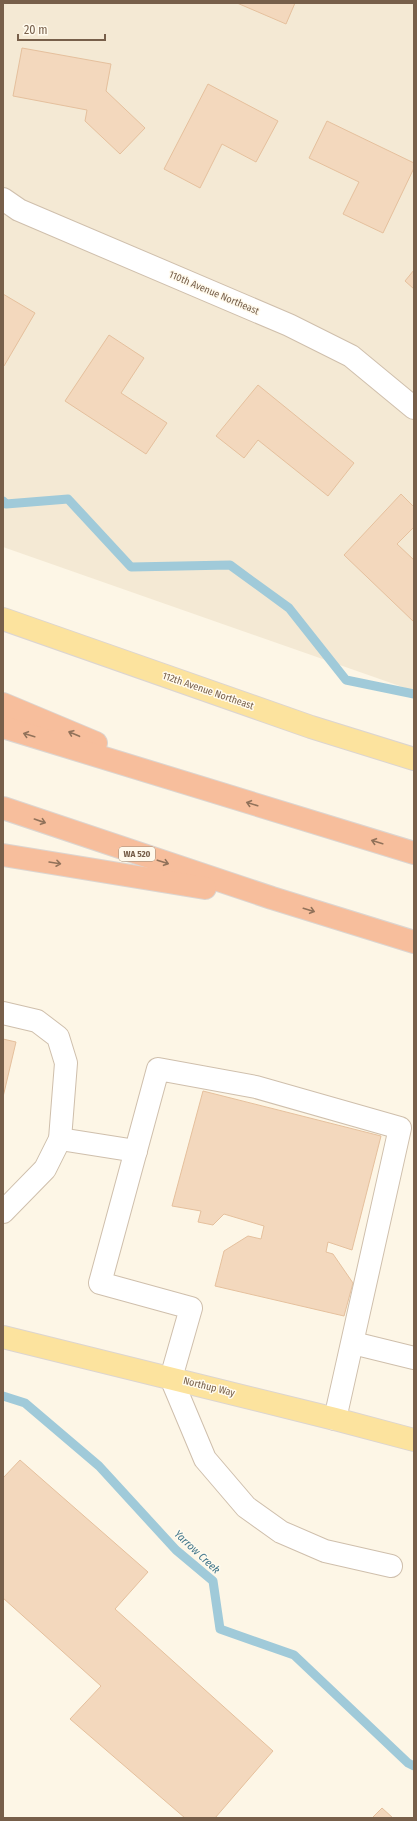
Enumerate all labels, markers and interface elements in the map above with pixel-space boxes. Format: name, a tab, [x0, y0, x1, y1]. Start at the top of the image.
scale bar	[18, 16, 105, 42]
text: 20 m	[24, 23, 48, 37]
street label: 110th Avenue Northeast	[167, 269, 262, 318]
street label: 112th Avenue Northeast	[161, 670, 256, 713]
one-way arrow	[68, 729, 80, 737]
one-way arrow	[22, 731, 35, 738]
one-way arrow	[246, 800, 259, 807]
one-way arrow	[33, 817, 45, 825]
one-way arrow	[370, 838, 383, 845]
road number: WA 520	[119, 847, 155, 861]
one-way arrow	[156, 859, 169, 866]
one-way arrow	[48, 860, 61, 868]
one-way arrow	[302, 907, 315, 914]
street label: Northup Way	[182, 1375, 237, 1399]
water label: Yarrow Creek	[171, 1527, 223, 1577]

